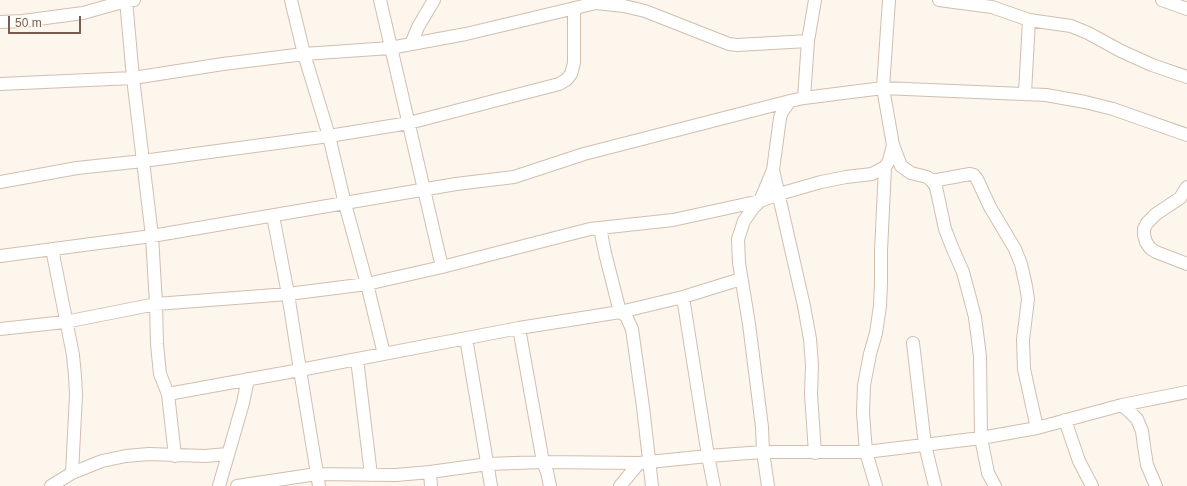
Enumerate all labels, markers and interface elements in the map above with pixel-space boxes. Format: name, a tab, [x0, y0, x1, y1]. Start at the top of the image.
scale bar	[10, 8, 83, 34]
text: 50 m	[15, 16, 42, 30]

